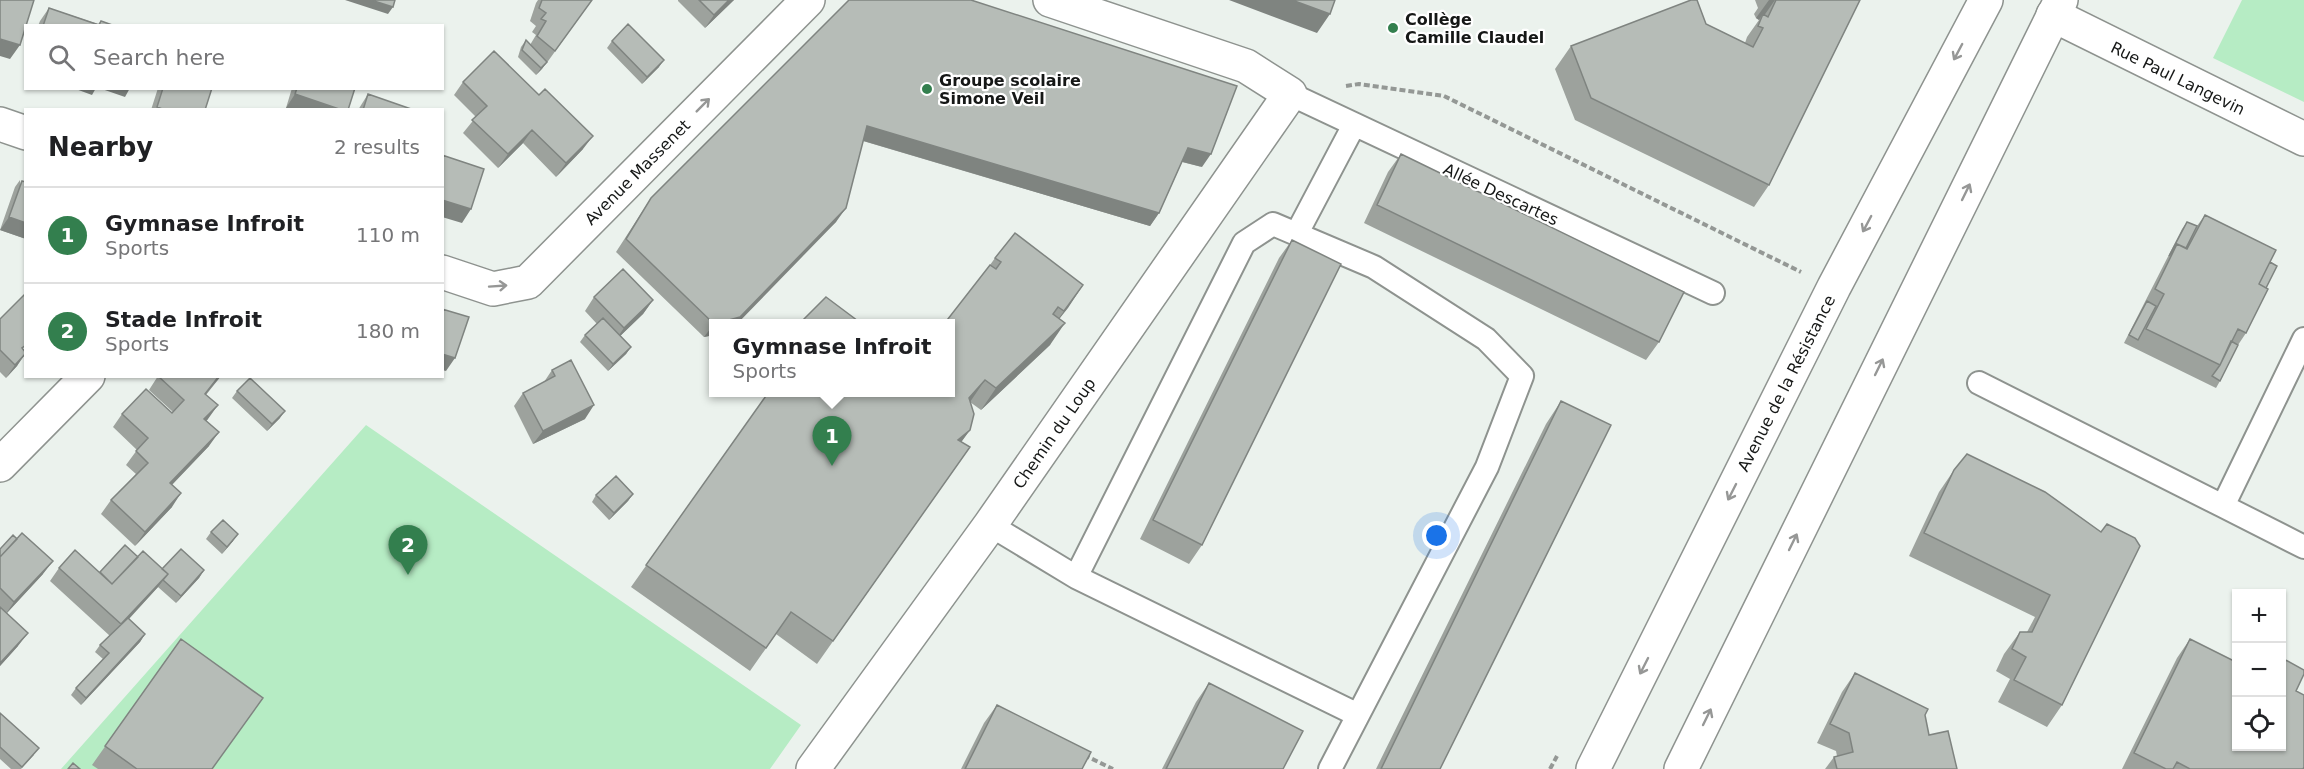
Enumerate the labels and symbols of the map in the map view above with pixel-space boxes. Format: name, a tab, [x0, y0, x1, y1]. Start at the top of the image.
place label: Collège Camille Claudel	[1405, 10, 1544, 47]
marker: Collège Camille Claudel	[1386, 21, 1400, 35]
street label: Rue Paul Langevin	[2108, 38, 2248, 119]
one-way arrow	[1952, 42, 1963, 60]
place label: Groupe scolaire Simone Veil	[939, 71, 1081, 108]
marker: Groupe scolaire Simone Veil	[920, 82, 934, 96]
one-way arrow	[696, 98, 711, 113]
street label: Avenue Massenet	[581, 116, 694, 229]
street label: Allée Descartes	[1440, 159, 1561, 229]
one-way arrow	[1961, 184, 1973, 202]
one-way arrow	[1861, 215, 1873, 232]
one-way arrow	[488, 281, 507, 292]
street label: Avenue de la Résistance	[1734, 292, 1839, 474]
one-way arrow	[1874, 358, 1886, 376]
street label: Chemin du Loup	[1009, 374, 1100, 492]
pin: 1	[812, 416, 852, 466]
one-way arrow	[1725, 482, 1737, 500]
your location	[1422, 521, 1451, 550]
pin: 2	[388, 526, 428, 575]
one-way arrow	[1788, 533, 1799, 551]
one-way arrow	[1638, 657, 1650, 675]
one-way arrow	[1701, 708, 1713, 726]

